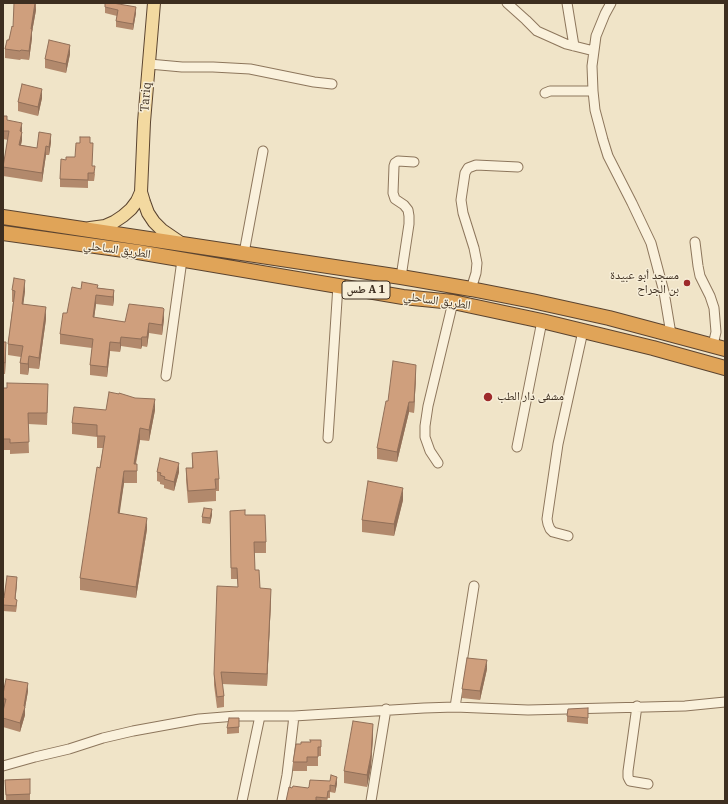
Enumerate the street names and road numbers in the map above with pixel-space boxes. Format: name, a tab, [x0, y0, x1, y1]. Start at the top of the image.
street label: Tariq	[138, 81, 154, 113]
street label: الطريق الساحلي	[83, 238, 151, 262]
road number: طس A 1	[342, 281, 390, 299]
street label: الطريق الساحلي	[403, 289, 471, 313]

